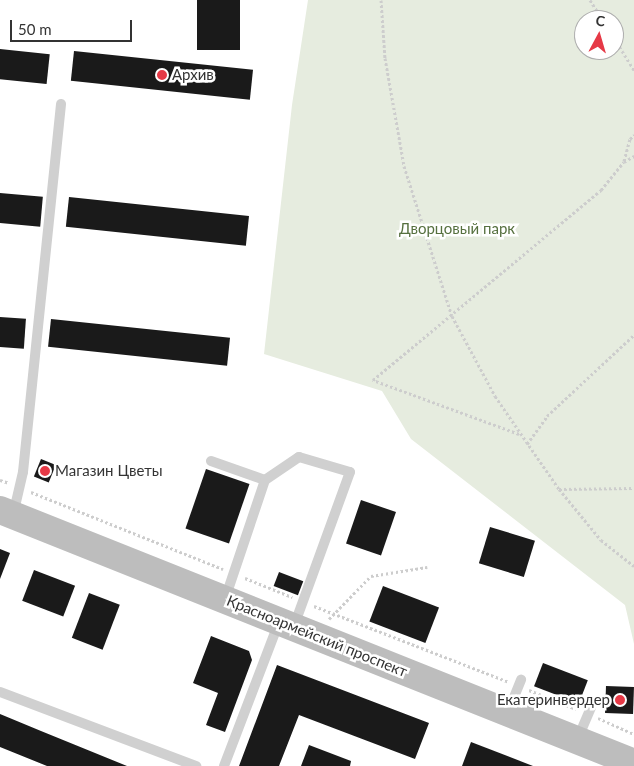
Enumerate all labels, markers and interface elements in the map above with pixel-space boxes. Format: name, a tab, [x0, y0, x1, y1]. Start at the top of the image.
scale bar	[12, 10, 135, 42]
north arrow	[574, 10, 624, 60]
text: С	[595, 12, 606, 30]
text: 50 m	[18, 20, 52, 38]
place label: Архив	[172, 66, 214, 84]
marker: Архив	[156, 69, 168, 81]
park label: Дворцовый парк	[399, 220, 515, 238]
place label: Магазин Цветы	[55, 462, 163, 480]
marker: Магазин Цветы	[39, 465, 51, 477]
street label: Красноармейский проспект	[224, 591, 410, 681]
place label: Екатеринвердер	[497, 691, 610, 709]
marker: Екатеринвердер	[614, 694, 626, 706]

